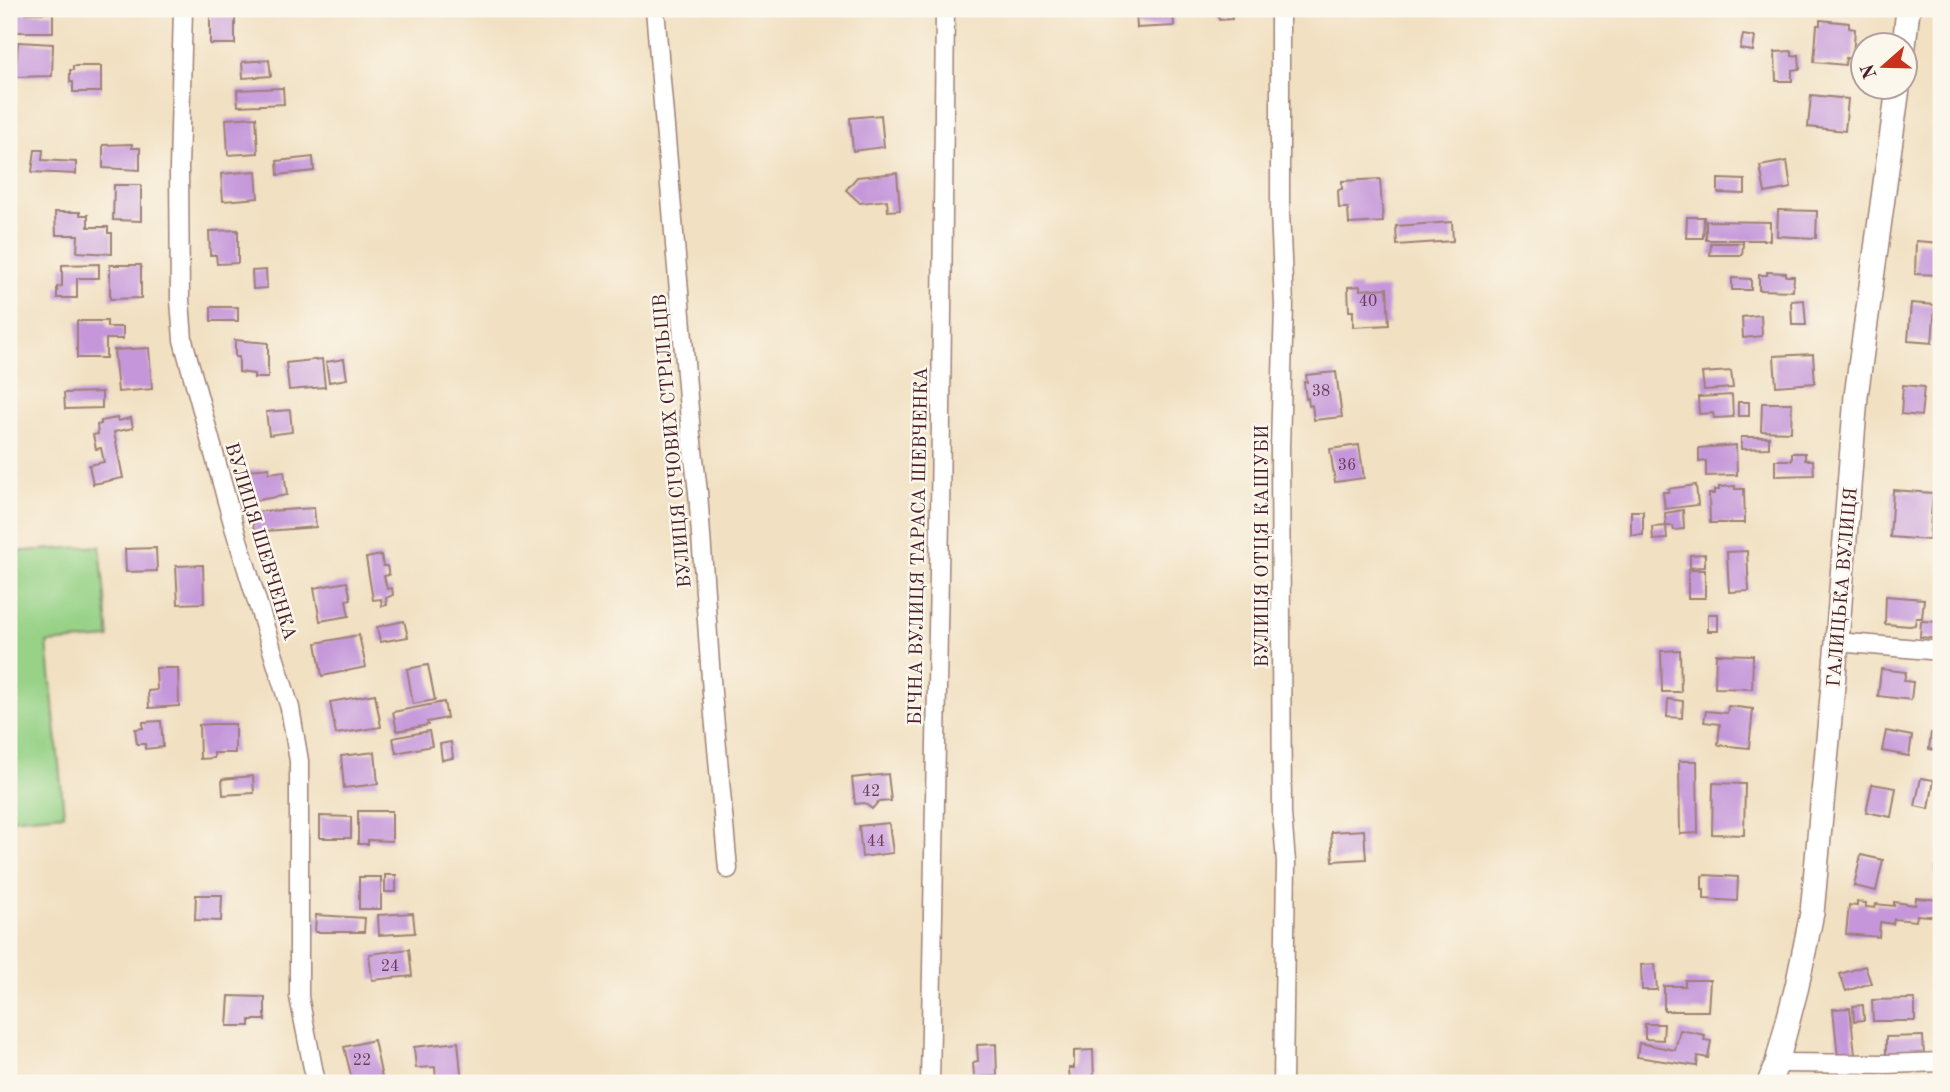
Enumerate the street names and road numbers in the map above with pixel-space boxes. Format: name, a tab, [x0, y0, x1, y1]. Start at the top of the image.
street label: ВУЛИЦЯ СІЧОВИХ СТРІЛЬЦІВ	[651, 293, 696, 589]
street label: БІЧНА ВУЛИЦЯ ТАРАСА ШЕВЧЕНКА	[907, 366, 932, 725]
street label: ВУЛИЦЯ ОТЦЯ КАШУБИ	[1254, 425, 1273, 667]
street label: ВУЛИЦЯ ШЕВЧЕНКА	[220, 441, 299, 643]
street label: ГАЛИЦЬКА ВУЛИЦЯ	[1825, 487, 1862, 688]

